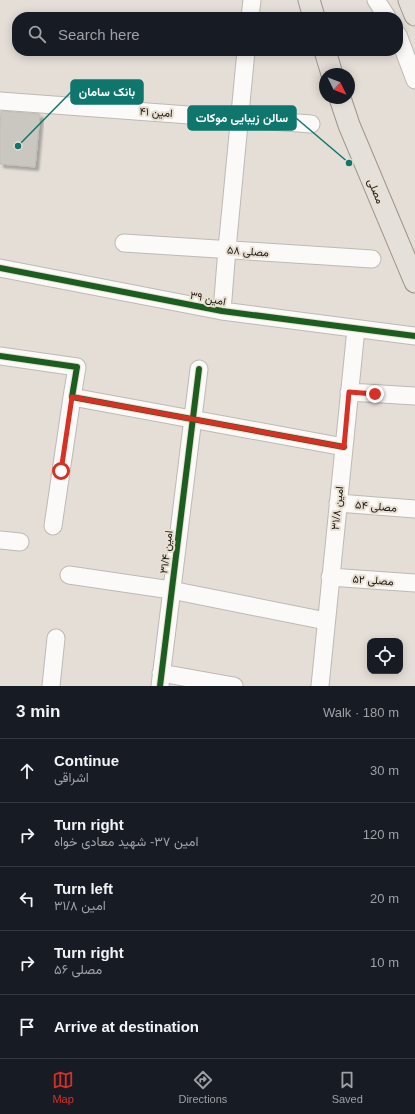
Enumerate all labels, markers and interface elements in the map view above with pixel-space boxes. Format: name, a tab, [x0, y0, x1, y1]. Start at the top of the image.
search box	[12, 12, 403, 56]
icon: search	[26, 23, 48, 45]
text: Search here	[58, 26, 140, 43]
north arrow	[319, 68, 355, 104]
callout: بانک سامان	[71, 80, 143, 104]
text: بانک سامان	[79, 85, 135, 99]
street label: امین ۴۱	[139, 105, 173, 120]
callout: سالن زیبایی موکات	[188, 106, 296, 130]
text: سالن زیبایی موکات	[196, 111, 289, 126]
street label: مصلی	[365, 177, 386, 206]
street label: مصلی ۵۸	[227, 244, 269, 259]
street label: امین ۳۹	[189, 289, 227, 308]
route end	[366, 385, 384, 403]
route start	[52, 462, 70, 480]
street label: امین ۳۱/۸	[329, 486, 346, 530]
street label: مصلی ۵۴	[355, 498, 397, 515]
street label: امین ۳۱/۴	[157, 530, 176, 574]
street label: مصلی ۵۲	[352, 573, 394, 588]
map controls	[367, 638, 403, 674]
button: locate	[367, 638, 403, 674]
text: 3 min	[16, 702, 60, 721]
text: Walk · 180 m	[323, 705, 399, 720]
text: Continue	[54, 752, 119, 769]
icon: ahead	[16, 760, 38, 782]
text: 30 m	[370, 763, 399, 778]
text: اشراقی	[54, 770, 89, 785]
text: Turn right	[54, 816, 124, 833]
icon: right	[16, 824, 38, 846]
text: 120 m	[363, 827, 399, 842]
text: امین ۳۷- شهید معادی خواه	[54, 834, 199, 849]
text: Turn left	[54, 880, 113, 897]
icon: left	[16, 888, 38, 910]
text: 20 m	[370, 891, 399, 906]
text: امین ۳۱/۸	[54, 898, 106, 913]
text: Turn right	[54, 944, 124, 961]
icon: right	[16, 952, 38, 974]
text: 10 m	[370, 955, 399, 970]
text: مصلی ۵۶	[54, 962, 102, 977]
icon: arrive	[16, 1016, 38, 1038]
text: Arrive at destination	[54, 1018, 199, 1035]
tab: Map	[52, 1069, 74, 1105]
tab: Directions	[178, 1069, 227, 1105]
tab: Saved	[332, 1069, 363, 1105]

